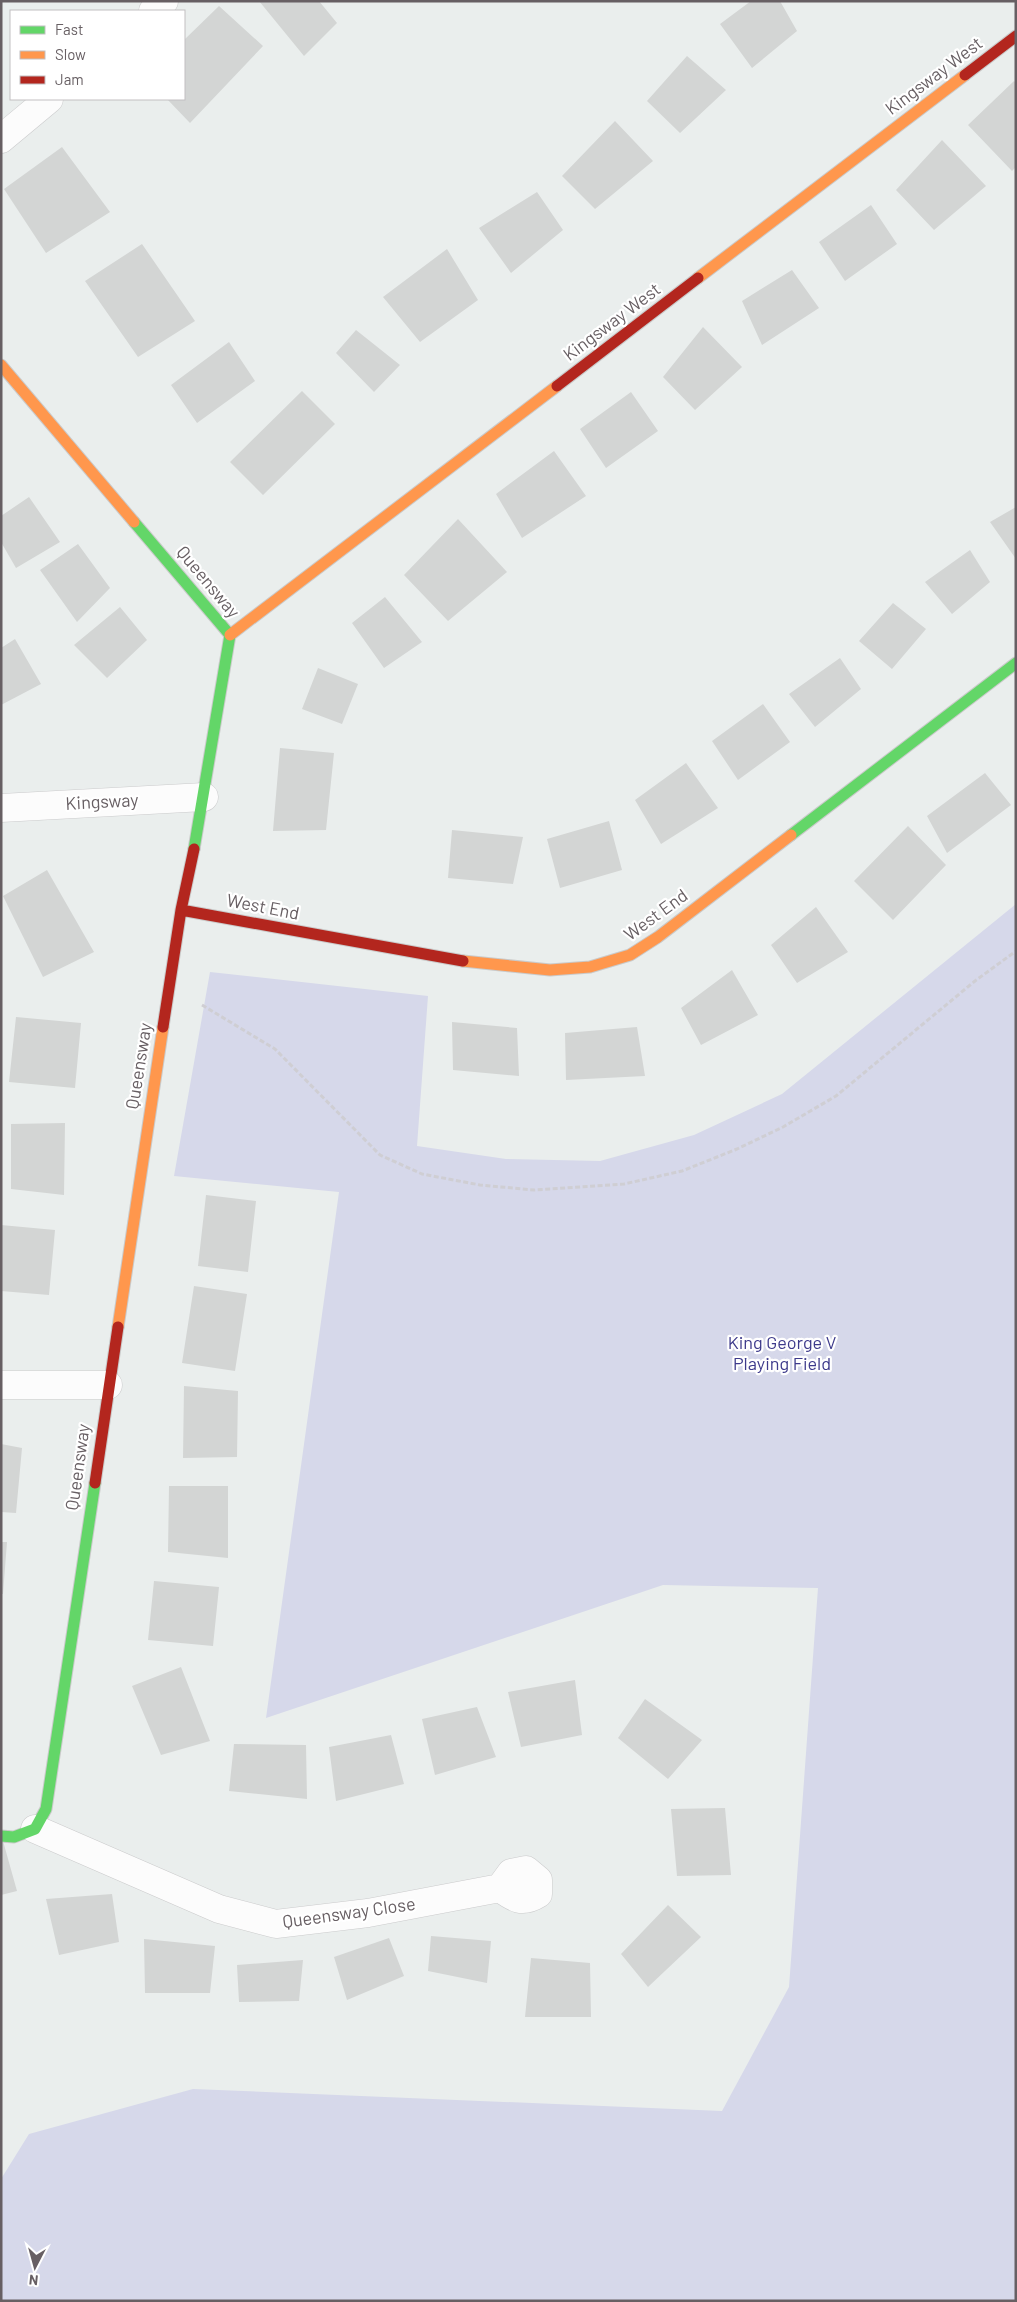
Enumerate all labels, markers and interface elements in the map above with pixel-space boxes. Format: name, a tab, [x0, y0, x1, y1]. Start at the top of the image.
legend	[10, 10, 185, 100]
text: Fast	[55, 20, 83, 38]
street label: Kingsway West	[880, 31, 986, 119]
text: Slow	[55, 45, 86, 63]
text: Jam	[55, 70, 84, 88]
street label: Kingsway West	[558, 277, 664, 365]
street label: Queensway	[172, 541, 245, 622]
street label: Kingsway	[65, 788, 139, 814]
street label: West End	[619, 884, 692, 945]
street label: West End	[225, 888, 301, 924]
street label: Queensway	[120, 1021, 156, 1111]
park label: King George V Playing Field	[728, 1331, 837, 1374]
street label: Queensway	[60, 1422, 94, 1512]
street label: Queensway Close	[281, 1892, 417, 1932]
north arrow	[10, 2242, 60, 2292]
text: N	[28, 2271, 39, 2289]

